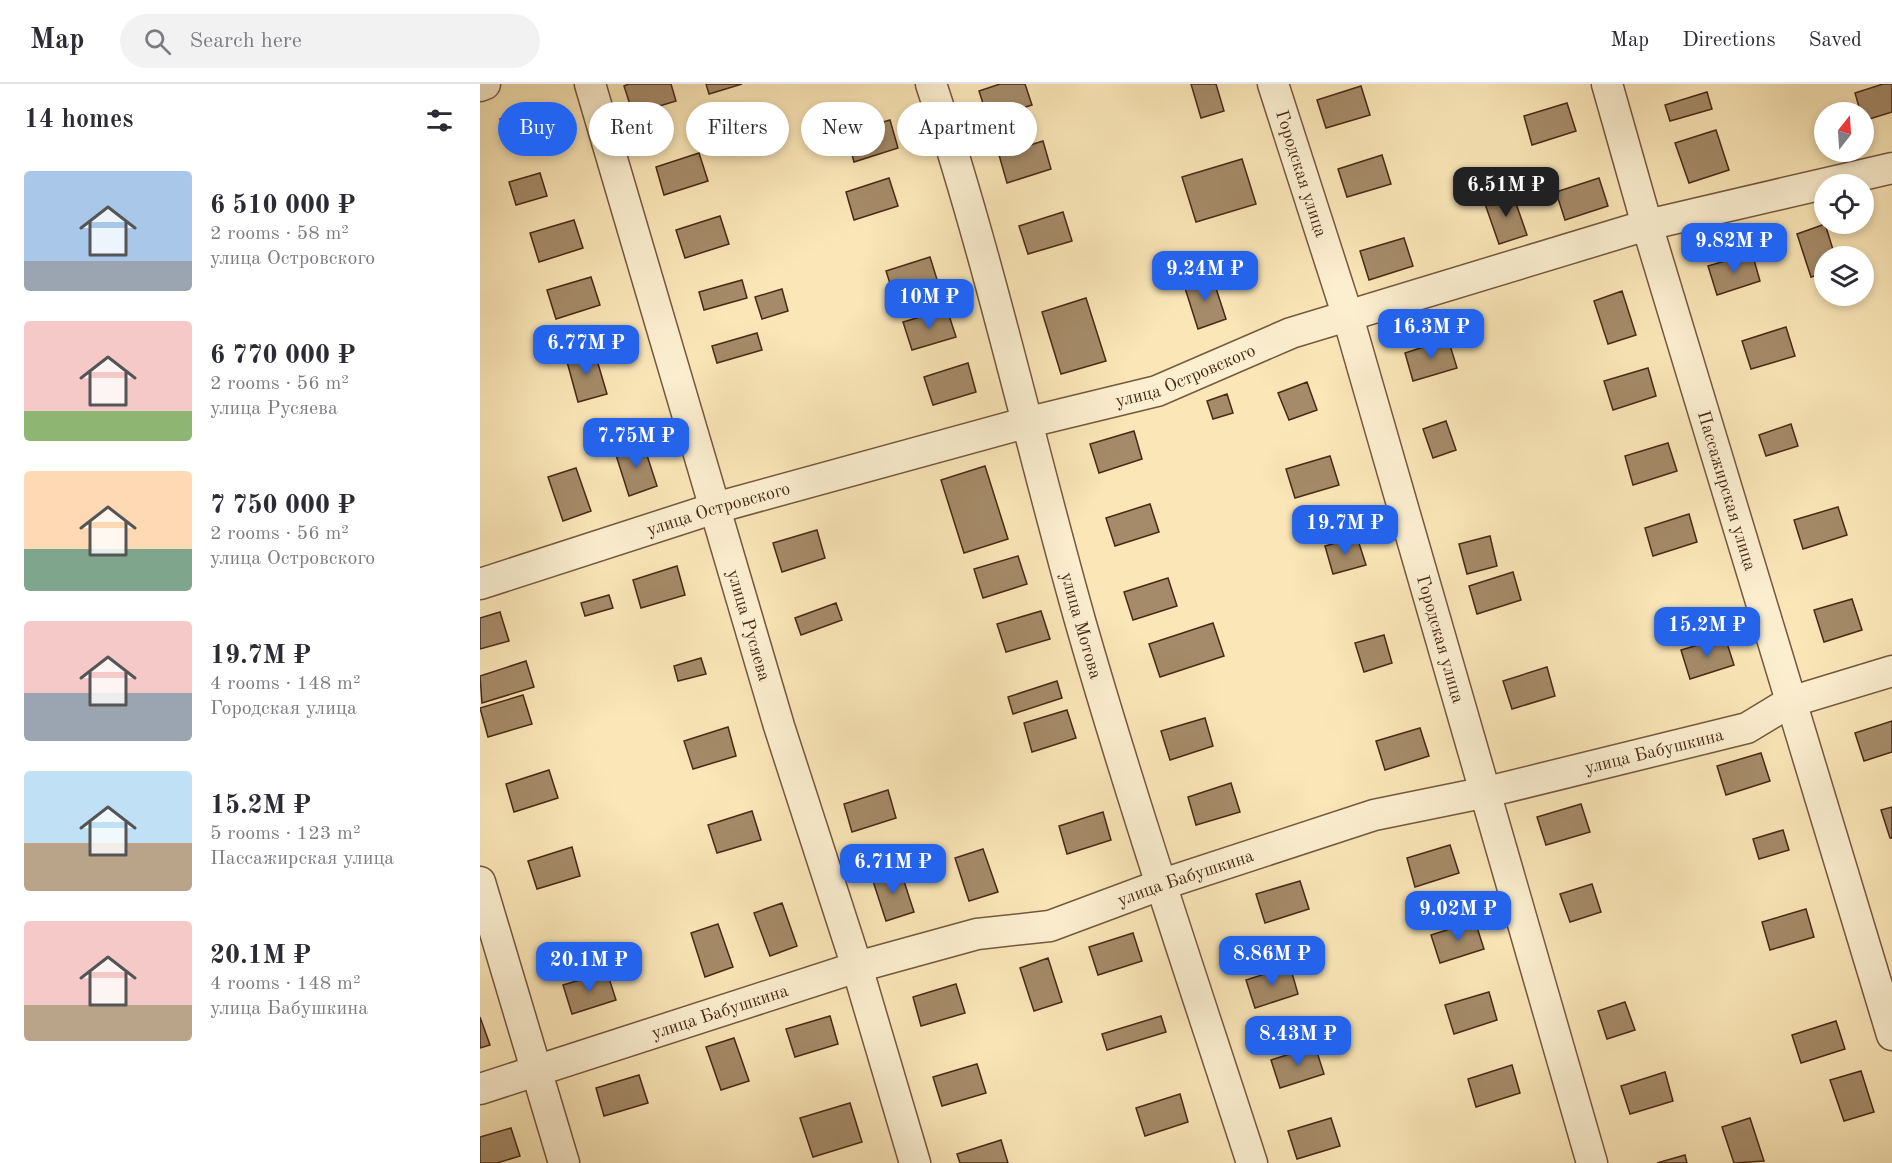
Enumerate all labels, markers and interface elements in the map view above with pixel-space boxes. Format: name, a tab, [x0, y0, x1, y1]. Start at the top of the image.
search box	[120, 14, 540, 68]
icon: search	[141, 25, 174, 58]
text: Map	[30, 27, 84, 55]
text: Search here	[189, 30, 302, 52]
text: Map	[1610, 30, 1649, 51]
text: Directions	[1682, 30, 1776, 51]
text: Saved	[1809, 30, 1862, 51]
chip: Buy	[498, 102, 577, 156]
chip: Rent	[589, 102, 674, 156]
chip: Filters	[686, 102, 789, 156]
chip: New	[801, 102, 885, 156]
chip: Apartment	[897, 102, 1037, 156]
north arrow	[1814, 102, 1874, 162]
map controls	[1814, 102, 1874, 306]
icon: filters	[423, 104, 456, 137]
text: 14 homes	[24, 107, 133, 133]
street label: Городская улица	[1272, 108, 1330, 240]
pin: 6.51M ₽	[1451, 167, 1561, 218]
button: locate	[1814, 174, 1874, 234]
text: 6.51M ₽	[1467, 176, 1545, 196]
text: 6 510 000 ₽	[210, 193, 356, 219]
icon: home	[72, 195, 144, 267]
pin: 9.82M ₽	[1679, 223, 1789, 274]
text: 2 rooms · 58 m²	[210, 224, 349, 244]
text: 9.82M ₽	[1695, 232, 1773, 252]
button: layers	[1814, 246, 1874, 306]
text: улица Островского	[210, 249, 375, 269]
pin: 9.24M ₽	[1150, 251, 1260, 302]
text: 9.24M ₽	[1166, 260, 1244, 280]
pin: 10M ₽	[887, 279, 971, 330]
text: 10M ₽	[899, 288, 959, 308]
pin: 16.3M ₽	[1376, 309, 1486, 360]
text: 16.3M ₽	[1392, 318, 1470, 338]
pin: 6.77M ₽	[531, 325, 641, 376]
text: 6.77M ₽	[547, 334, 625, 354]
street label: улица Островского	[1114, 341, 1258, 411]
text: 6 770 000 ₽	[210, 343, 356, 369]
icon: home	[72, 345, 144, 417]
text: 2 rooms · 56 m²	[210, 374, 349, 394]
text: улица Русяева	[210, 399, 338, 419]
street label: Пассажирская улица	[1694, 409, 1759, 573]
pin: 7.75M ₽	[581, 418, 691, 469]
text: 7.75M ₽	[597, 427, 675, 447]
street label: улица Островского	[645, 480, 792, 539]
text: 7 750 000 ₽	[210, 493, 356, 519]
icon: home	[72, 495, 144, 567]
pin: 19.7M ₽	[1290, 505, 1400, 556]
text: 19.7M ₽	[1306, 514, 1384, 534]
text: 2 rooms · 56 m²	[210, 524, 349, 544]
text: улица Островского	[210, 549, 375, 569]
street label: улица Русяева	[723, 568, 773, 683]
street label: улица Мотова	[1057, 570, 1105, 681]
street label: Городская улица	[1413, 573, 1467, 706]
pin: 15.2M ₽	[1652, 607, 1762, 658]
text: 15.2M ₽	[1668, 616, 1746, 636]
text: 19.7M ₽	[210, 643, 311, 669]
icon: home	[72, 645, 144, 717]
text: 4 rooms · 148 m²	[210, 674, 360, 694]
text: Городская улица	[210, 699, 357, 719]
street label: улица Бабушкина	[1583, 726, 1726, 778]
text: 15.2M ₽	[210, 793, 311, 819]
icon: home	[72, 795, 144, 867]
text: 5 rooms · 123 m²	[210, 824, 360, 844]
pin: 6.71M ₽	[838, 844, 948, 895]
street label: улица Бабушкина	[1115, 847, 1256, 910]
text: Пассажирская улица	[210, 849, 394, 869]
text: 6.71M ₽	[854, 853, 932, 873]
pin: 9.02M ₽	[1403, 891, 1513, 942]
text: 9.02M ₽	[1419, 900, 1497, 920]
pin: 8.86M ₽	[1217, 936, 1327, 987]
pin: 20.1M ₽	[534, 942, 644, 993]
text: 20.1M ₽	[210, 943, 311, 969]
icon: home	[72, 945, 144, 1017]
text: 8.86M ₽	[1233, 945, 1311, 965]
text: 20.1M ₽	[550, 951, 628, 971]
text: 4 rooms · 148 m²	[210, 974, 360, 994]
street label: улица Бабушкина	[649, 982, 791, 1043]
text: улица Бабушкина	[210, 999, 368, 1019]
pin: 8.43M ₽	[1243, 1016, 1353, 1067]
text: 8.43M ₽	[1259, 1025, 1337, 1045]

